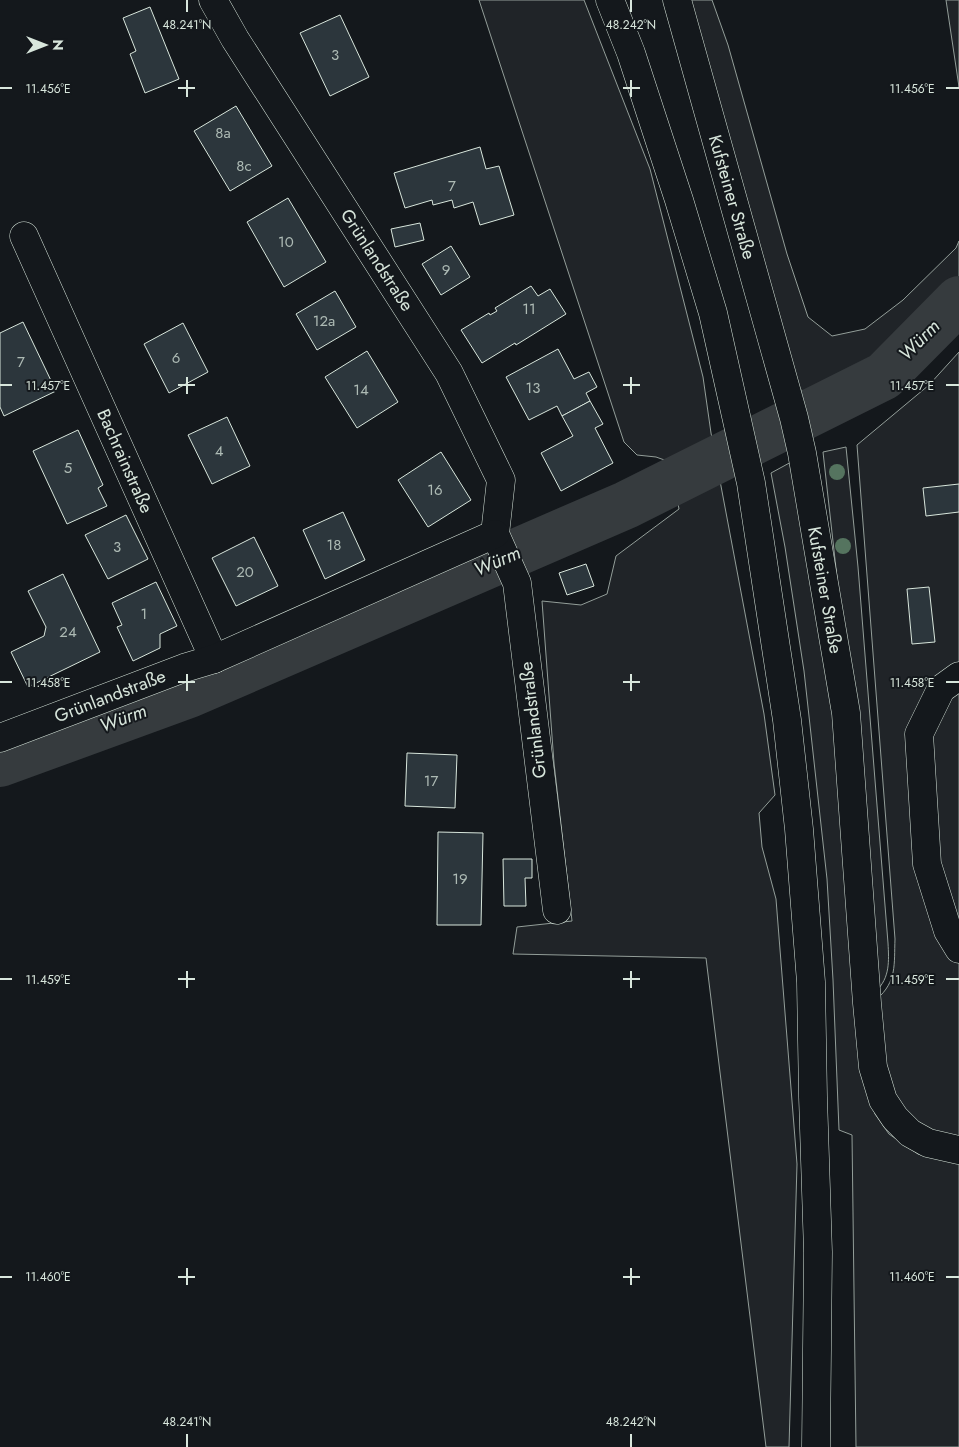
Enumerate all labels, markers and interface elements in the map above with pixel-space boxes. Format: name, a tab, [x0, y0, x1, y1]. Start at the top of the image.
text: 48.241°N	[163, 16, 211, 34]
text: 48.242°N	[606, 16, 656, 34]
north arrow	[20, 20, 70, 70]
text: N	[48, 39, 68, 51]
house number: 3	[331, 44, 339, 66]
text: 11.456°E	[25, 80, 71, 98]
text: 11.456°E	[889, 80, 935, 98]
house number: 8a	[215, 122, 231, 144]
street label: Kufsteiner Straße	[702, 132, 762, 262]
house number: 8c	[236, 155, 252, 177]
house number: 7	[448, 175, 456, 197]
street label: Grünlandstraße	[334, 204, 420, 316]
house number: 10	[278, 231, 294, 253]
house number: 9	[442, 259, 450, 281]
house number: 11	[522, 298, 536, 320]
house number: 12a	[313, 310, 335, 332]
water label: Würm	[892, 313, 946, 367]
house number: 6	[172, 347, 180, 369]
house number: 7	[17, 351, 25, 373]
text: 11.457°E	[26, 377, 70, 395]
house number: 13	[526, 377, 540, 399]
text: 11.457°E	[890, 377, 934, 395]
house number: 14	[353, 379, 369, 401]
street label: Bachrainstraße	[90, 405, 160, 517]
house number: 4	[215, 440, 224, 462]
house number: 5	[64, 457, 72, 479]
house number: 16	[427, 479, 443, 501]
street label: Kufsteiner Straße	[801, 524, 849, 656]
house number: 18	[327, 534, 341, 556]
house number: 3	[113, 536, 121, 558]
water label: Würm	[469, 539, 525, 583]
house number: 20	[236, 561, 254, 583]
house number: 1	[141, 603, 147, 625]
house number: 24	[59, 621, 77, 643]
street label: Grünlandstraße	[513, 660, 553, 780]
street label: Grünlandstraße	[51, 663, 169, 729]
text: 11.458°E	[26, 674, 70, 692]
text: 11.458°E	[890, 674, 934, 692]
water label: Würm	[96, 697, 150, 739]
house number: 17	[424, 770, 438, 792]
house number: 19	[452, 868, 468, 890]
text: 11.459°E	[25, 971, 71, 989]
text: 11.459°E	[889, 971, 935, 989]
text: 11.460°E	[25, 1268, 71, 1286]
text: 11.460°E	[889, 1268, 935, 1286]
text: 48.241°N	[163, 1413, 211, 1431]
text: 48.242°N	[606, 1413, 656, 1431]

